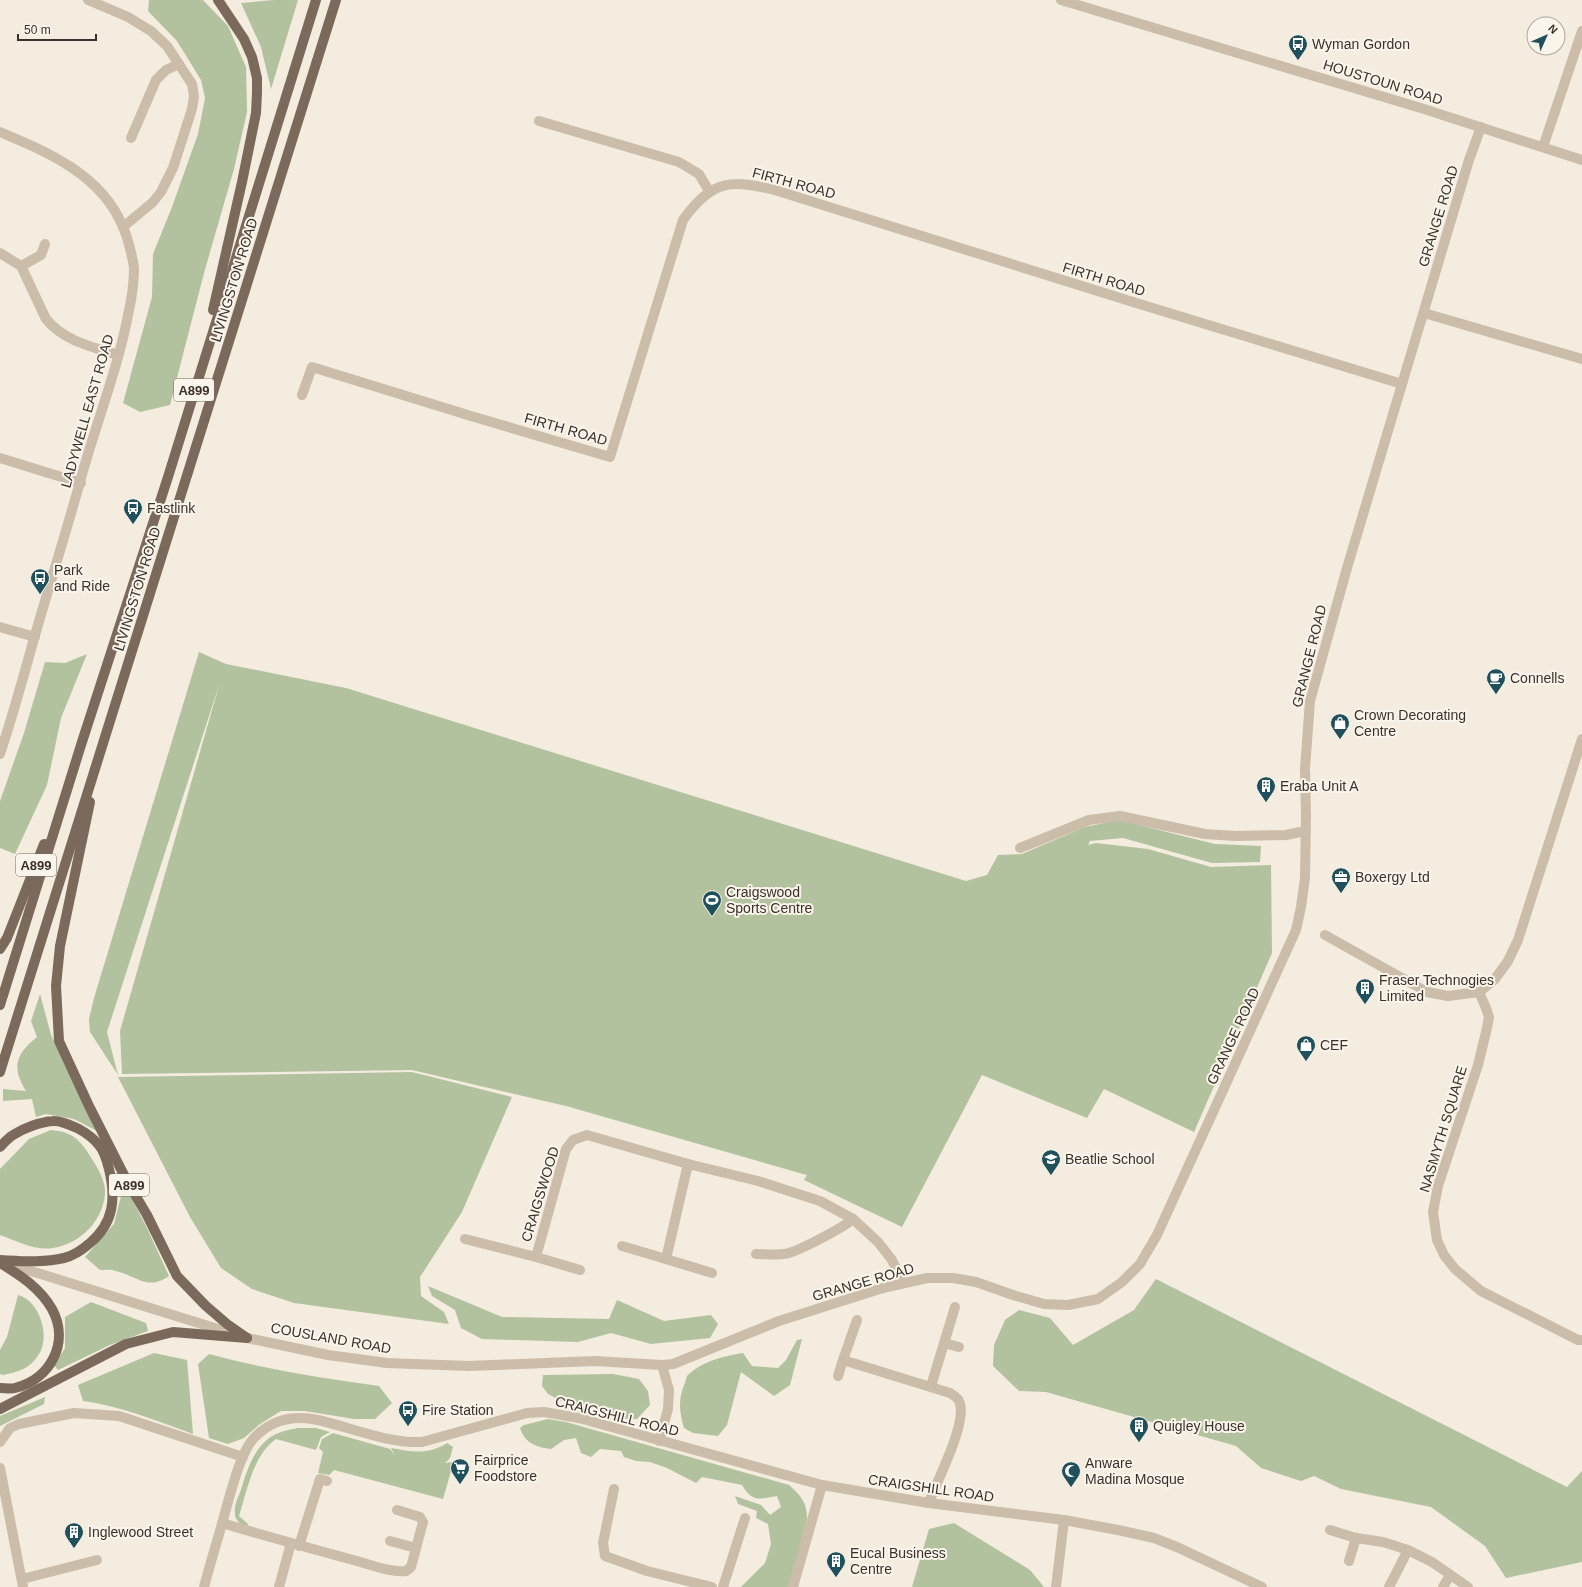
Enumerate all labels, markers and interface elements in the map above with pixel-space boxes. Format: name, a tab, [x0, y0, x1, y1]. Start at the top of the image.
scale bar	[18, 16, 96, 42]
north arrow	[1526, 16, 1566, 56]
text: N	[1546, 22, 1560, 36]
text: 50 m	[24, 23, 51, 37]
bus stop icon: Wyman Gordon	[1287, 33, 1309, 61]
place label: Wyman Gordon	[1312, 36, 1410, 52]
street label: HOUSTOUN ROAD	[1321, 56, 1445, 108]
street label: GRANGE ROAD	[1415, 163, 1461, 269]
street label: FIRTH ROAD	[751, 164, 837, 202]
street label: LIVINGSTON ROAD	[208, 216, 260, 344]
street label: FIRTH ROAD	[1061, 259, 1147, 299]
street label: LADYWELL EAST ROAD	[57, 333, 117, 489]
road number: A899	[174, 379, 214, 401]
street label: FIRTH ROAD	[523, 410, 609, 448]
bus stop icon: Fastlink	[122, 497, 144, 525]
place label: Fastlink	[147, 500, 196, 516]
street label: LIVINGSTON ROAD	[111, 525, 163, 653]
place label: Park and Ride	[54, 562, 110, 594]
bus stop icon: Park and Ride	[29, 567, 51, 595]
street label: GRANGE ROAD	[1289, 603, 1329, 709]
cafe icon: Connells	[1485, 667, 1507, 695]
place label: Connells	[1510, 670, 1564, 686]
place label: Crown Decorating Centre	[1354, 707, 1466, 739]
shop icon: Crown Decorating Centre	[1329, 712, 1351, 740]
building icon: Eraba Unit A	[1255, 775, 1277, 803]
place label: Eraba Unit A	[1280, 778, 1359, 794]
road number: A899	[16, 854, 56, 876]
office icon: Boxergy Ltd	[1330, 866, 1352, 894]
place label: Boxergy Ltd	[1355, 869, 1430, 885]
place label: Craigswood Sports Centre	[726, 884, 813, 916]
sports icon: Craigswood Sports Centre	[701, 889, 723, 917]
place label: Fraser Technogies Limited	[1379, 972, 1494, 1004]
building icon: Fraser Technogies Limited	[1354, 977, 1376, 1005]
street label: GRANGE ROAD	[1204, 985, 1262, 1087]
shop icon: CEF	[1295, 1034, 1317, 1062]
place label: CEF	[1320, 1037, 1348, 1053]
street label: NASMYTH SQUARE	[1416, 1064, 1470, 1194]
street label: CRAIGSWOOD	[518, 1144, 562, 1244]
school or university icon: Beatlie School	[1040, 1148, 1062, 1176]
place label: Beatlie School	[1065, 1151, 1155, 1167]
road number: A899	[109, 1174, 149, 1196]
street label: GRANGE ROAD	[810, 1260, 916, 1304]
street label: COUSLAND ROAD	[269, 1320, 393, 1356]
street label: CRAIGSHILL ROAD	[553, 1393, 681, 1439]
bus stop icon: Fire Station	[397, 1399, 419, 1427]
place label: Fire Station	[422, 1402, 494, 1418]
building icon: Quigley House	[1128, 1415, 1150, 1443]
place label: Quigley House	[1153, 1418, 1245, 1434]
place label: Fairprice Foodstore	[474, 1452, 537, 1484]
place label: Anware Madina Mosque	[1085, 1455, 1185, 1487]
supermarket icon: Fairprice Foodstore	[449, 1457, 471, 1485]
mosque icon: Anware Madina Mosque	[1060, 1460, 1082, 1488]
street label: CRAIGSHILL ROAD	[867, 1471, 995, 1505]
building icon: Inglewood Street	[63, 1521, 85, 1549]
place label: Inglewood Street	[88, 1524, 193, 1540]
place label: Eucal Business Centre	[850, 1545, 946, 1577]
building icon: Eucal Business Centre	[825, 1550, 847, 1578]

